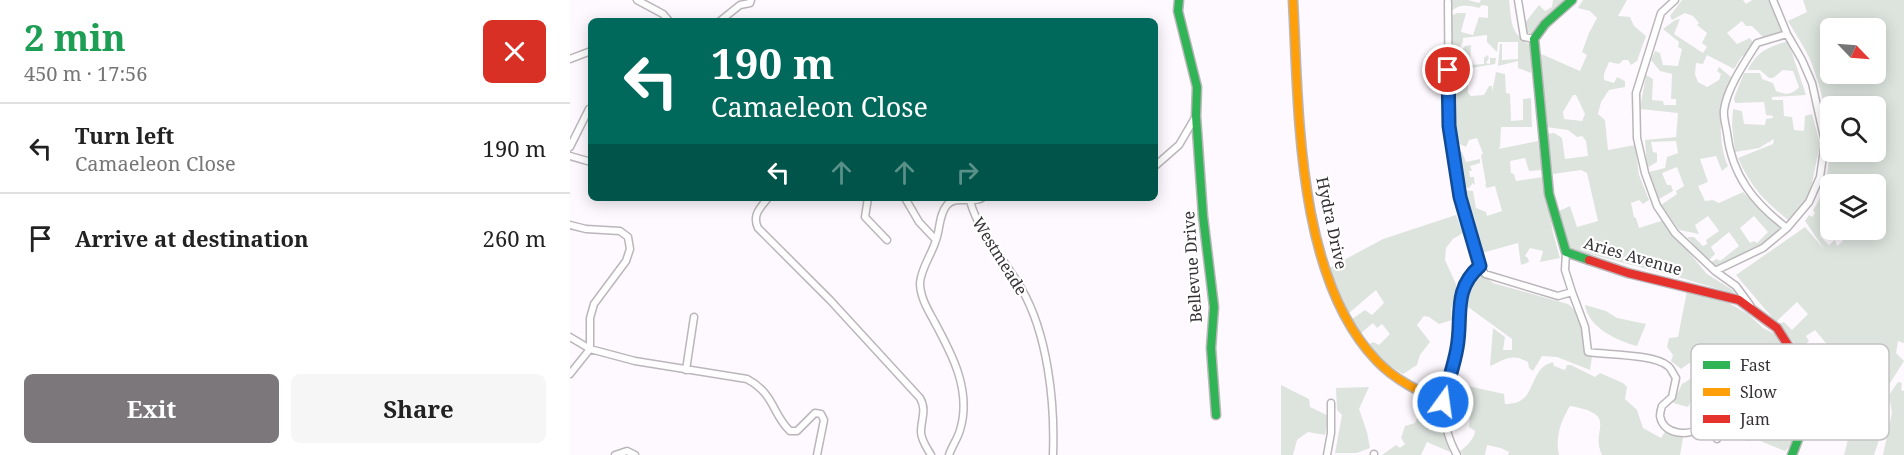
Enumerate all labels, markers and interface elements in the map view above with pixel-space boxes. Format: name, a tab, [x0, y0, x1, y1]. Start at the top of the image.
text: 2 min	[24, 13, 126, 62]
north arrow	[1820, 18, 1886, 84]
map controls	[1820, 18, 1886, 240]
button: close	[483, 20, 546, 83]
text: 190 m	[711, 34, 835, 91]
icon: left	[612, 42, 690, 120]
pin	[1422, 44, 1473, 95]
icon: arrive	[1431, 53, 1464, 86]
text: 450 m · 17:56	[24, 60, 147, 87]
text: Camaeleon Close	[711, 88, 928, 125]
button: search	[1820, 96, 1886, 162]
text: Turn left	[75, 120, 174, 150]
icon: left	[24, 132, 57, 165]
text: 190 m	[483, 133, 546, 163]
text: Camaeleon Close	[75, 150, 236, 177]
icon: left	[762, 156, 795, 189]
icon: ahead	[825, 156, 858, 189]
icon: ahead	[888, 156, 921, 189]
icon: right	[951, 156, 984, 189]
button: layers	[1820, 174, 1886, 240]
street label: Hydra Drive	[1311, 175, 1353, 271]
street label: Bellevue Drive	[1177, 210, 1207, 324]
street label: Westmeade	[967, 213, 1033, 299]
icon: arrive	[24, 222, 57, 255]
text: Arrive at destination	[75, 223, 309, 253]
text: 260 m	[483, 223, 546, 253]
street label: Aries Avenue	[1581, 231, 1685, 281]
legend	[1691, 344, 1889, 440]
text: Fast	[1740, 354, 1771, 376]
position arrow	[1411, 370, 1475, 434]
button: Exit	[24, 374, 279, 443]
button: Share	[291, 374, 546, 443]
text: Slow	[1740, 381, 1777, 403]
text: Jam	[1739, 408, 1770, 430]

